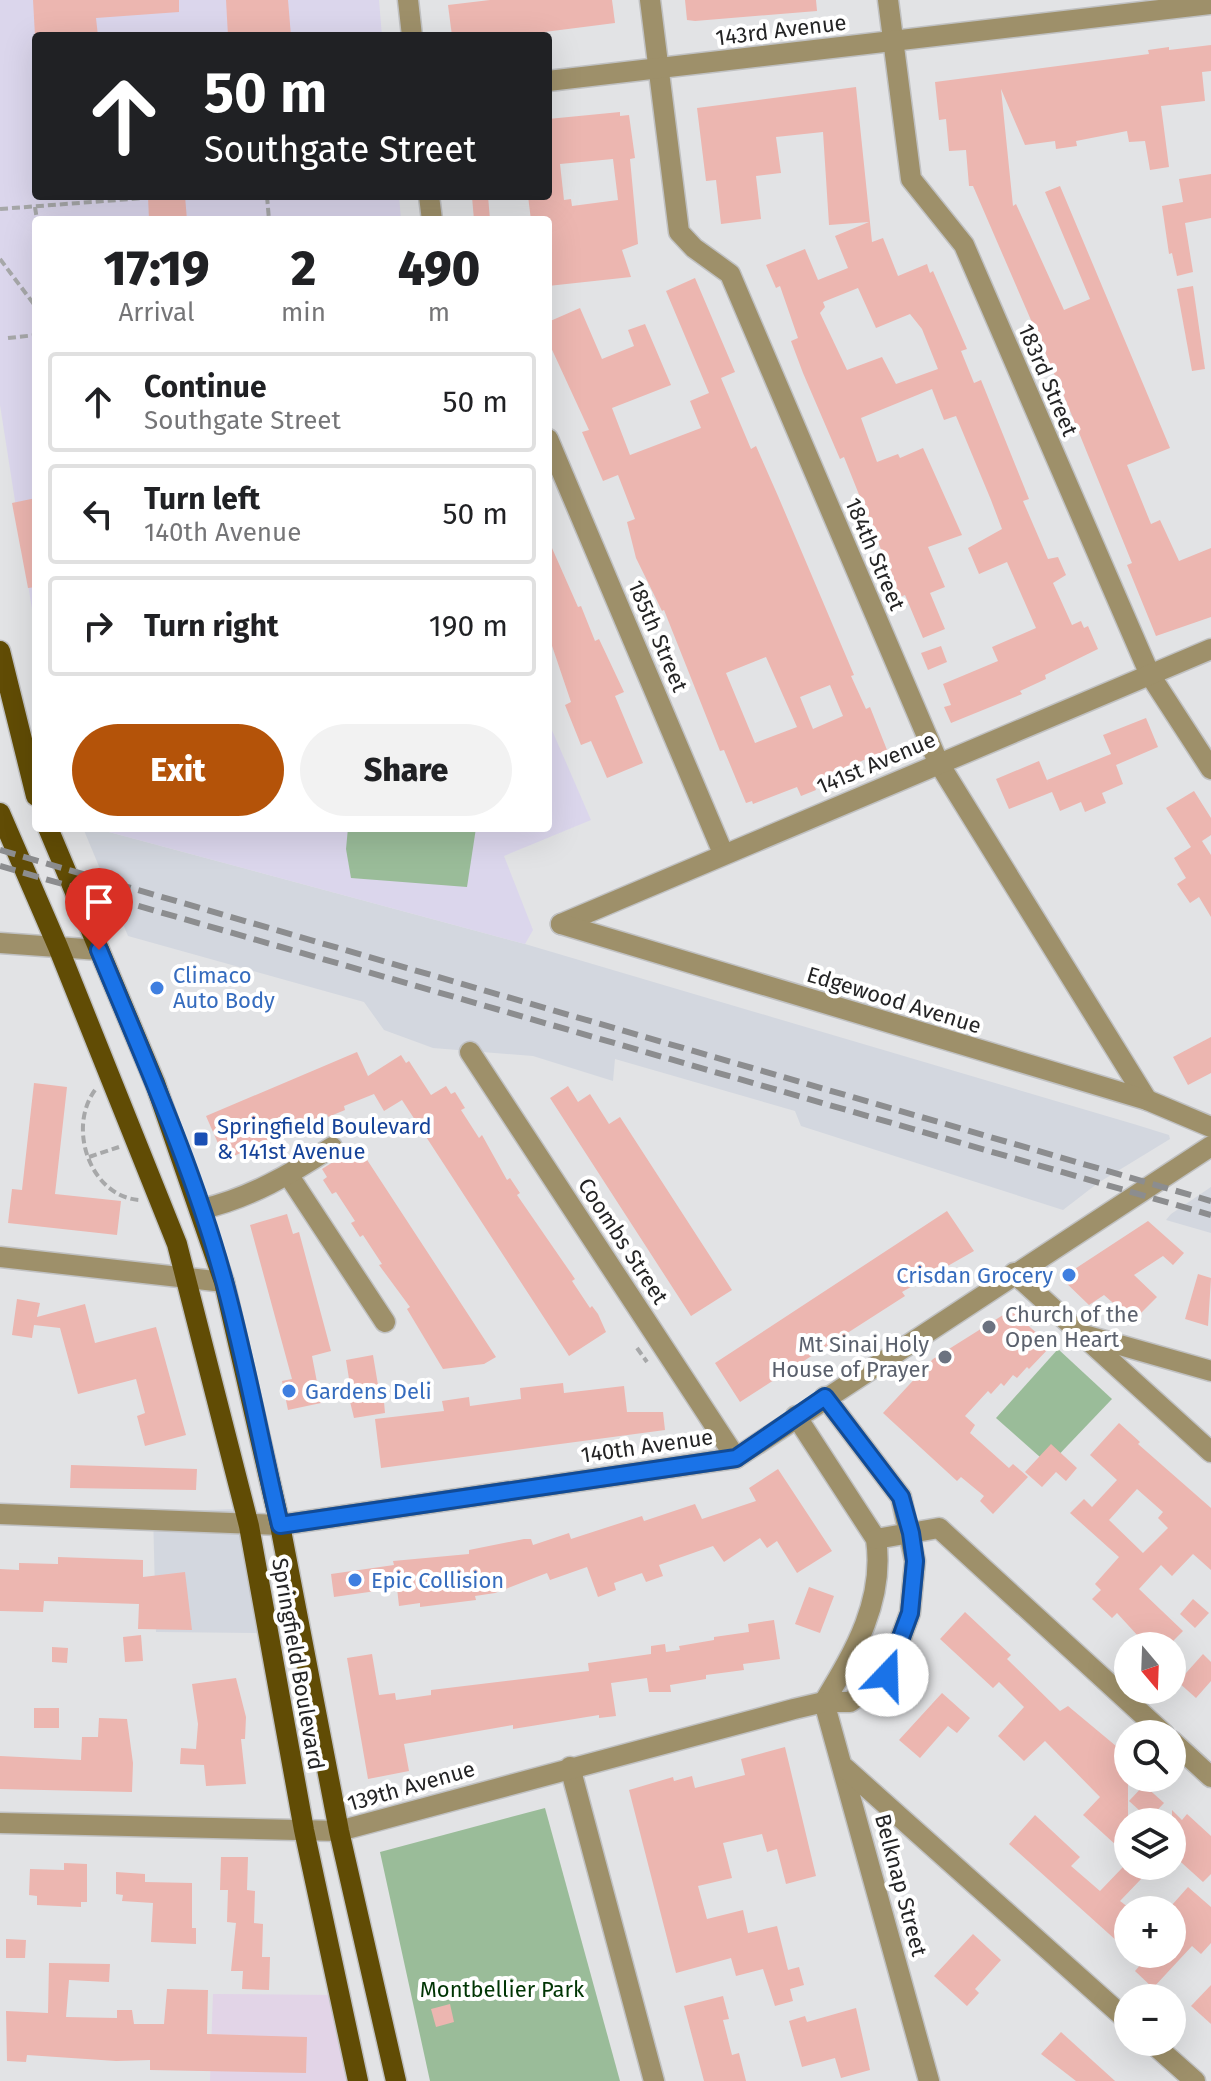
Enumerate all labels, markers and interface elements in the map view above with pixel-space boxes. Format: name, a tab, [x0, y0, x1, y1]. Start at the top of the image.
street label: 143rd Avenue	[714, 9, 848, 51]
text: 50 m	[204, 60, 327, 127]
icon: ahead	[72, 64, 176, 168]
text: Southgate Street	[204, 128, 477, 172]
text: 17:19	[104, 240, 209, 298]
text: 2	[291, 240, 316, 298]
text: 490	[398, 240, 480, 298]
text: Arrival	[118, 297, 195, 328]
text: min	[281, 297, 326, 328]
text: m	[428, 297, 450, 328]
street label: 183rd Street	[1012, 320, 1084, 440]
text: Continue	[144, 369, 267, 405]
icon: ahead	[76, 380, 120, 424]
text: 50 m	[443, 384, 508, 420]
text: Southgate Street	[144, 405, 341, 436]
text: Turn left	[144, 481, 260, 517]
icon: left	[76, 492, 120, 536]
street label: 184th Street	[839, 494, 911, 614]
text: 50 m	[443, 496, 508, 532]
text: 140th Avenue	[144, 517, 301, 548]
street label: 185th Street	[622, 576, 694, 696]
icon: right	[76, 604, 120, 648]
text: Turn right	[144, 608, 279, 644]
text: 190 m	[429, 608, 508, 644]
button: Exit	[72, 724, 284, 816]
button: Share	[300, 724, 512, 816]
street label: 141st Avenue	[812, 726, 940, 800]
pin	[65, 868, 133, 950]
icon: arrive	[77, 880, 121, 924]
street label: Edgewood Avenue	[803, 961, 985, 1039]
place label: Climaco Auto Body	[173, 962, 275, 1014]
marker: Climaco Auto Body	[148, 979, 166, 997]
place label: Springfield Boulevard & 141st Avenue	[217, 1113, 432, 1165]
marker: Springfield Boulevard & 141st Avenue	[192, 1130, 210, 1148]
street label: Coombs Street	[572, 1173, 674, 1309]
place label: Crisdan Grocery	[896, 1262, 1053, 1289]
marker: Crisdan Grocery	[1060, 1266, 1078, 1284]
place label: Church of the Open Heart	[1005, 1301, 1139, 1353]
marker: Church of the Open Heart	[980, 1318, 998, 1336]
place label: Mt Sinai Holy House of Prayer	[771, 1331, 929, 1383]
marker: Mt Sinai Holy House of Prayer	[936, 1348, 954, 1366]
place label: Gardens Deli	[305, 1378, 432, 1405]
marker: Gardens Deli	[280, 1382, 298, 1400]
street label: 140th Avenue	[579, 1423, 715, 1469]
street label: Springfield Boulevard	[266, 1556, 330, 1772]
place label: Epic Collision	[371, 1567, 504, 1594]
marker: Epic Collision	[346, 1571, 364, 1589]
north arrow	[1114, 1632, 1186, 1704]
map controls	[1114, 1632, 1186, 2056]
position arrow	[845, 1633, 929, 1717]
button: search	[1114, 1720, 1186, 1792]
street label: 139th Avenue	[344, 1755, 478, 1817]
button: layers	[1114, 1808, 1186, 1880]
street label: Belknap Street	[869, 1811, 933, 1959]
button: +	[1114, 1896, 1186, 1968]
park label: Montbellier Park	[420, 1976, 585, 2003]
button: −	[1114, 1984, 1186, 2056]

